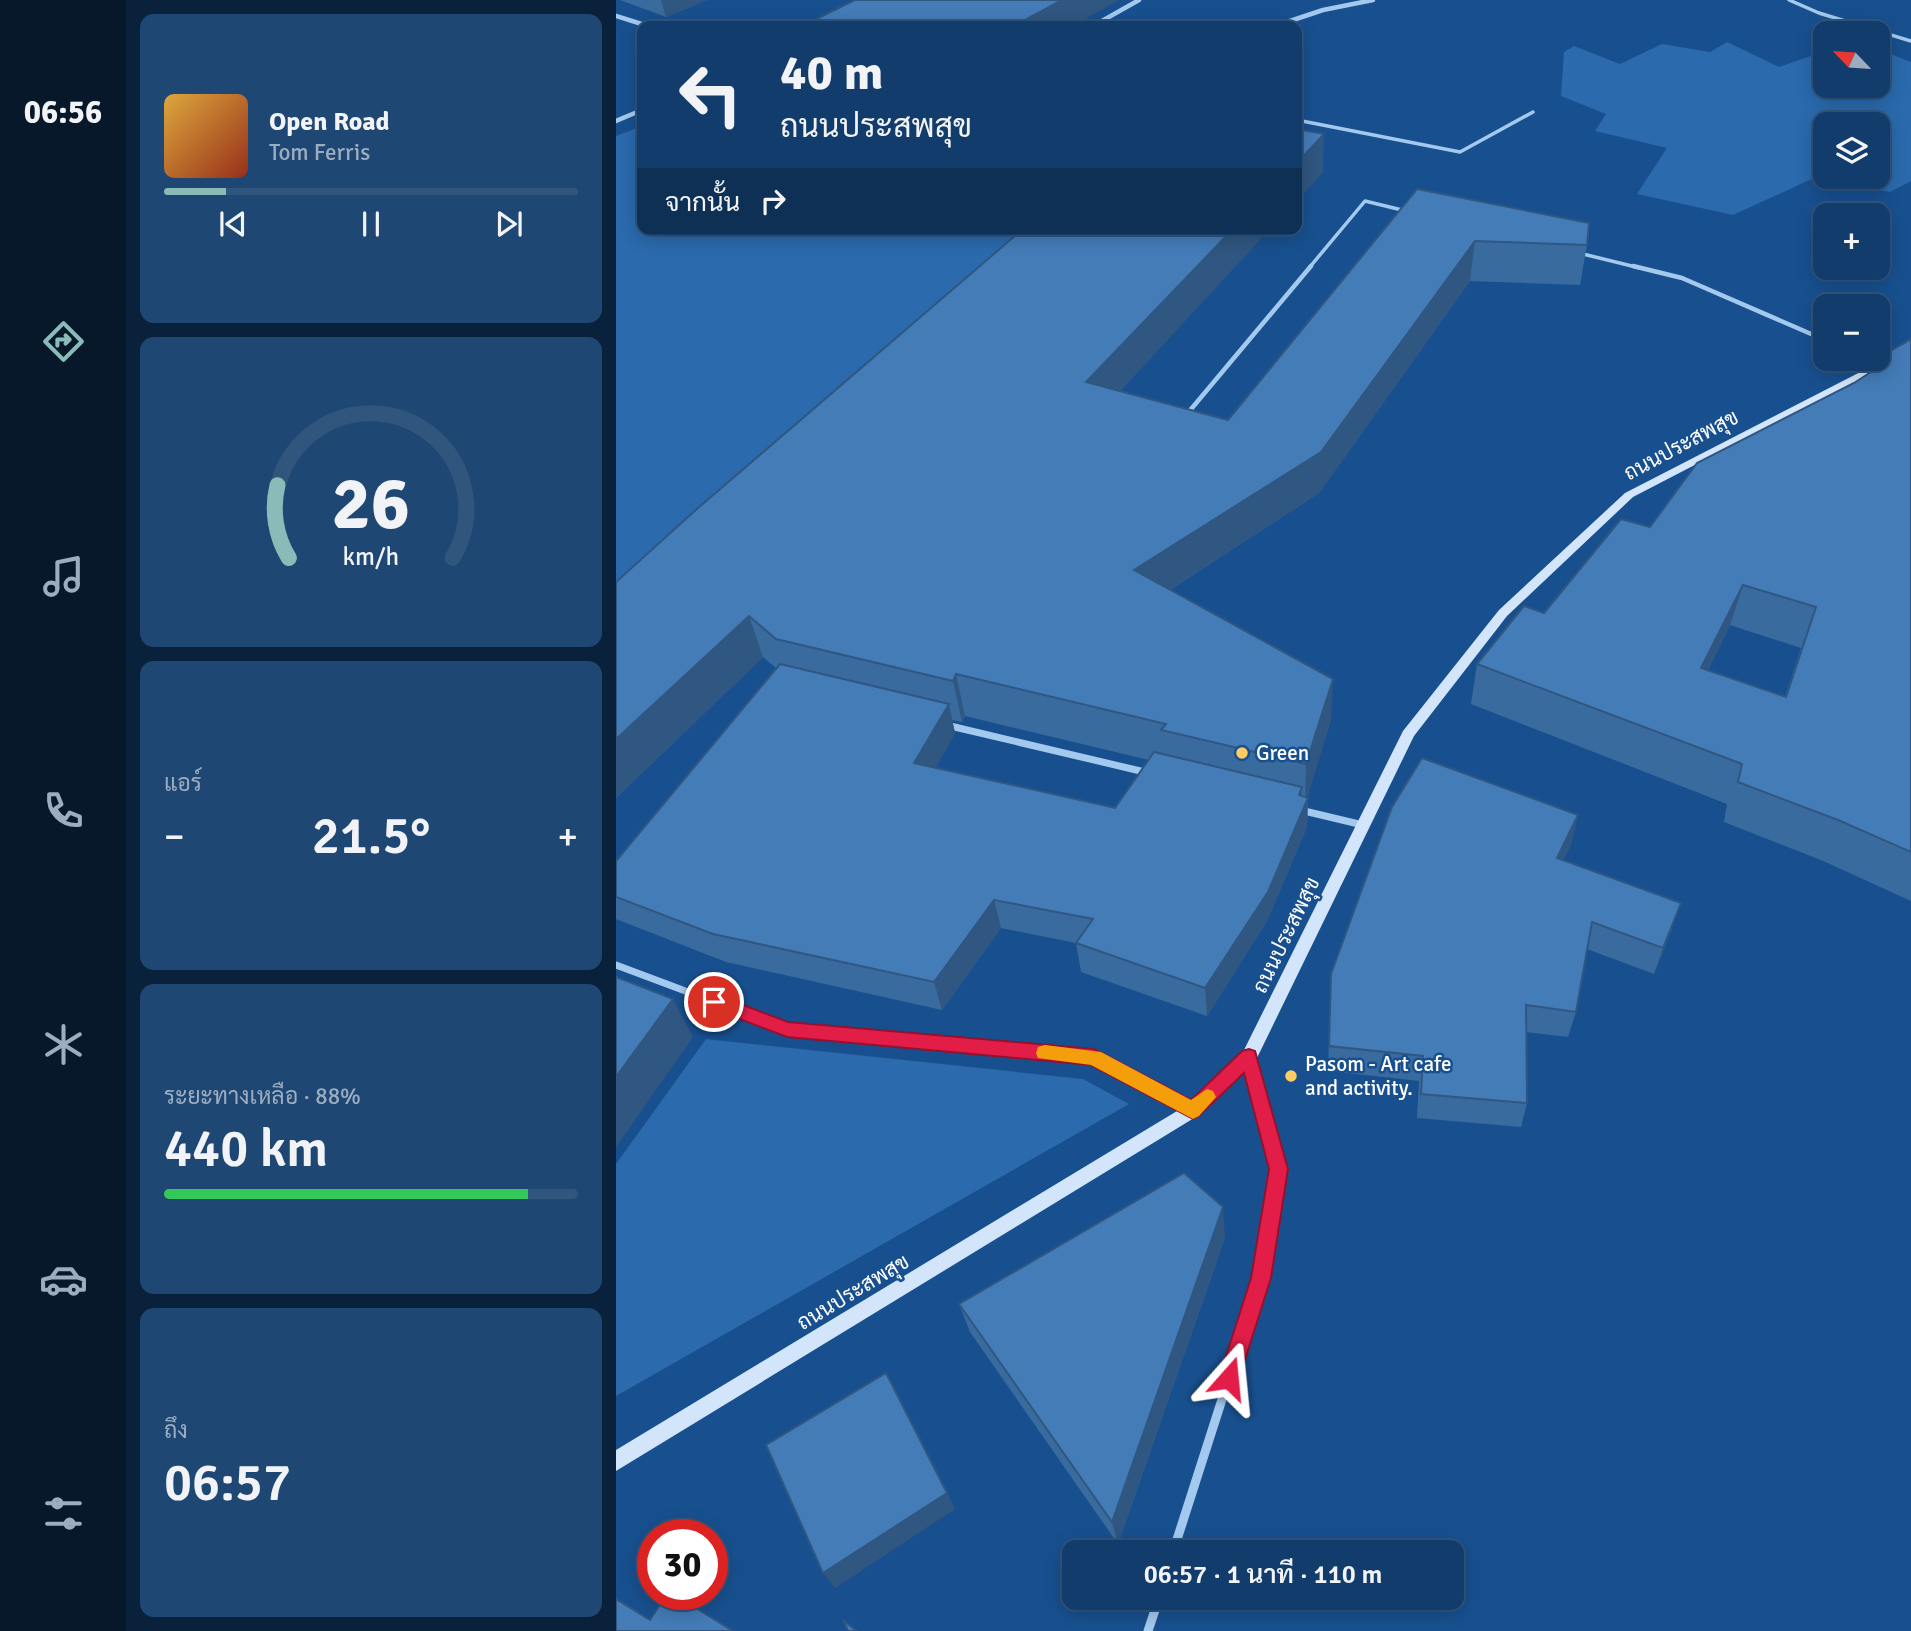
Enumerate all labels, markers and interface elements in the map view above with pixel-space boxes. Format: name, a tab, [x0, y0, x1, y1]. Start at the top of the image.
north arrow	[1813, 21, 1890, 98]
map controls	[1813, 21, 1890, 371]
text: 40 m	[780, 43, 883, 103]
icon: left	[665, 49, 756, 140]
text: 06:56	[24, 93, 102, 132]
text: Open Road	[269, 106, 390, 138]
text: ถนนประสพสุข	[780, 107, 972, 146]
button: layers	[1813, 112, 1890, 189]
text: Tom Ferris	[269, 138, 370, 167]
icon: right	[754, 182, 792, 220]
text: จากนั้น	[665, 187, 740, 219]
button: +	[1813, 203, 1890, 280]
icon: previous	[214, 205, 252, 243]
icon: pause	[352, 205, 390, 243]
icon: next	[490, 205, 528, 243]
button: −	[1813, 294, 1890, 371]
icon: directions	[39, 317, 88, 366]
street label: ถนนประสพสุข	[1619, 404, 1743, 487]
text: 26	[332, 461, 410, 550]
text: km/h	[343, 541, 399, 572]
icon: music	[39, 552, 88, 601]
place label: Green	[1256, 740, 1309, 766]
marker: Green	[1234, 745, 1250, 761]
text: แอร์	[164, 769, 202, 798]
icon: phone	[39, 786, 88, 835]
text: 21.5°	[312, 804, 430, 868]
text: −	[164, 813, 185, 860]
text: +	[557, 813, 578, 860]
street label: ถนนประสพสุข	[1247, 873, 1326, 998]
pin	[684, 972, 744, 1032]
icon: arrive	[695, 983, 733, 1021]
icon: climate	[39, 1020, 88, 1069]
place label: Pasom - Art cafe and activity.	[1305, 1051, 1451, 1101]
marker: Pasom - Art cafe and activity.	[1283, 1068, 1299, 1084]
text: ระยะทางเหลือ · 88%	[164, 1082, 361, 1111]
text: 440 km	[164, 1117, 328, 1181]
street label: ถนนประสพสุข	[792, 1248, 914, 1336]
icon: car	[39, 1255, 88, 1304]
position arrow	[1192, 1341, 1266, 1415]
text: ถึง	[164, 1416, 188, 1445]
text: 06:57	[164, 1451, 291, 1515]
icon: filters	[39, 1489, 88, 1538]
speed limit sign: 30	[637, 1519, 728, 1610]
text: 06:57 · 1 นาที · 110 m	[1144, 1559, 1382, 1591]

